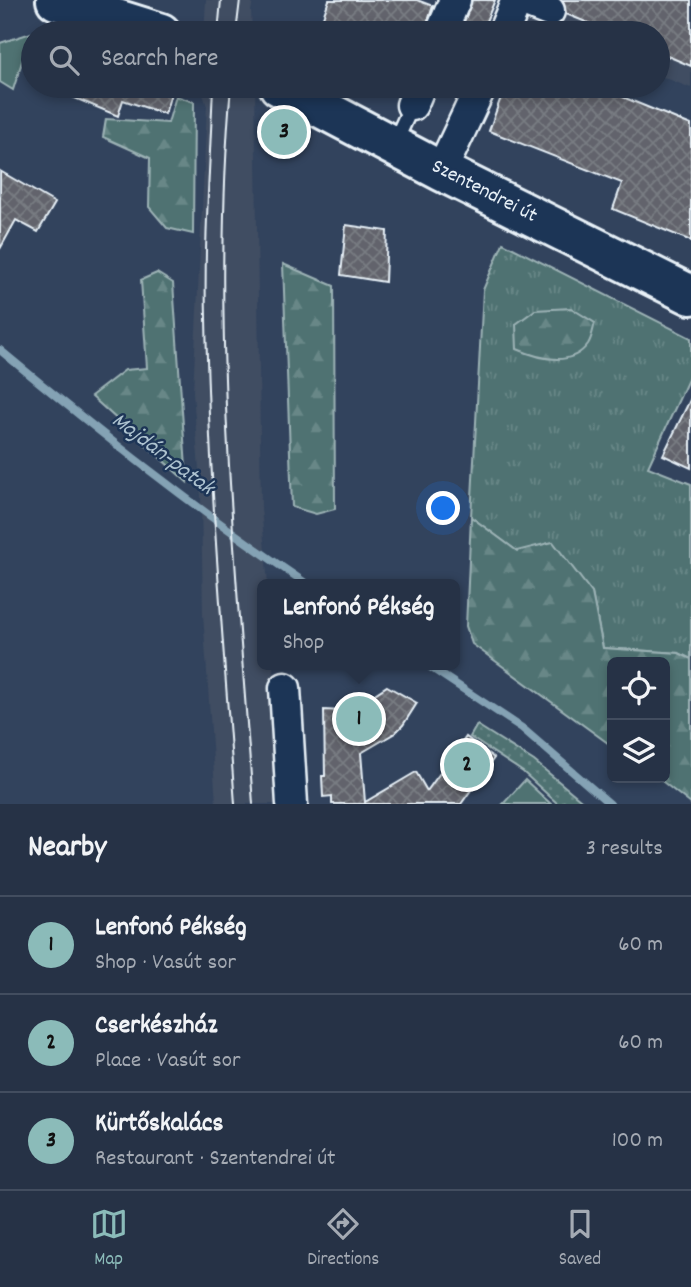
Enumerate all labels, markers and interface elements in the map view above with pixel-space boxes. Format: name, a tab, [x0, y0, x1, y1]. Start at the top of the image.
search box	[21, 21, 670, 98]
icon: search	[45, 41, 83, 79]
text: Search here	[101, 41, 219, 78]
pin: 3	[261, 106, 307, 158]
street label: Szentendrei út	[426, 152, 542, 232]
water label: Majdán-patak	[104, 405, 222, 506]
your location	[426, 491, 460, 525]
popup	[257, 579, 460, 670]
text: Lenfonó Pékség	[283, 590, 434, 627]
text: Shop	[283, 627, 324, 660]
map controls	[607, 657, 670, 783]
button: locate	[607, 657, 670, 720]
pin: 1	[336, 693, 382, 745]
button: layers	[607, 720, 670, 783]
pin: 2	[444, 739, 490, 791]
text: Nearby	[28, 828, 106, 871]
text: 3 results	[586, 833, 663, 866]
text: Lenfonó Pékség	[95, 910, 247, 947]
text: 1	[48, 929, 54, 962]
text: 60 m	[618, 929, 663, 962]
text: Shop · Vasút sor	[95, 947, 236, 980]
text: Cserkészház	[95, 1008, 217, 1045]
text: 2	[46, 1027, 56, 1060]
text: 60 m	[618, 1027, 663, 1060]
text: Place · Vasút sor	[95, 1045, 241, 1078]
text: Kürtőskalács	[95, 1106, 223, 1143]
text: 3	[46, 1125, 56, 1158]
text: 100 m	[612, 1125, 663, 1158]
text: Restaurant · Szentendrei út	[95, 1143, 336, 1176]
tab: Map	[90, 1205, 128, 1274]
tab: Directions	[307, 1205, 379, 1274]
tab: Saved	[559, 1205, 601, 1274]

